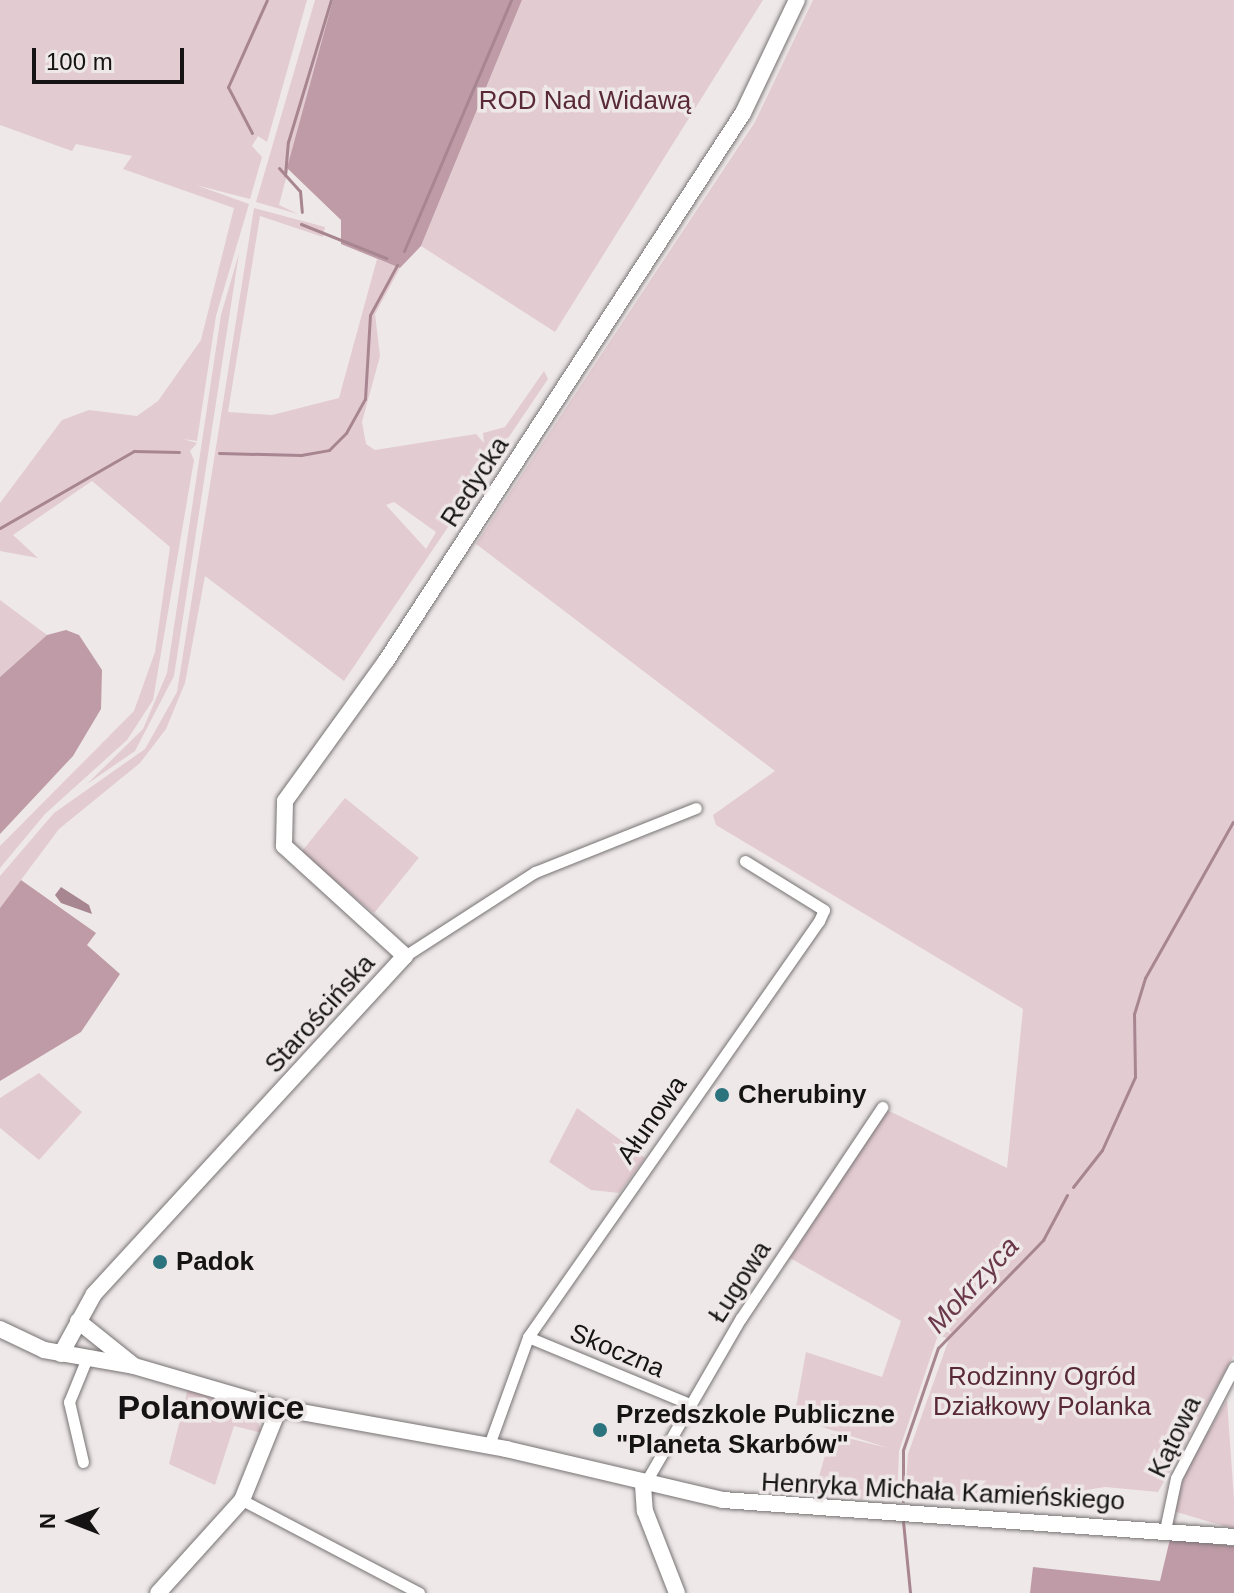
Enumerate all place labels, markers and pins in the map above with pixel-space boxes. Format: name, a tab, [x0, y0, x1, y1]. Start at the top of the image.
place label: Cherubiny	[738, 1079, 867, 1111]
marker: Cherubiny	[713, 1086, 731, 1104]
place label: Padok	[176, 1246, 254, 1278]
marker: Padok	[151, 1253, 169, 1271]
place label: Przedszkole Publiczne "Planeta Skarbów"	[616, 1399, 895, 1460]
marker: Przedszkole Publiczne "Planeta Skarbów"	[591, 1421, 609, 1439]

